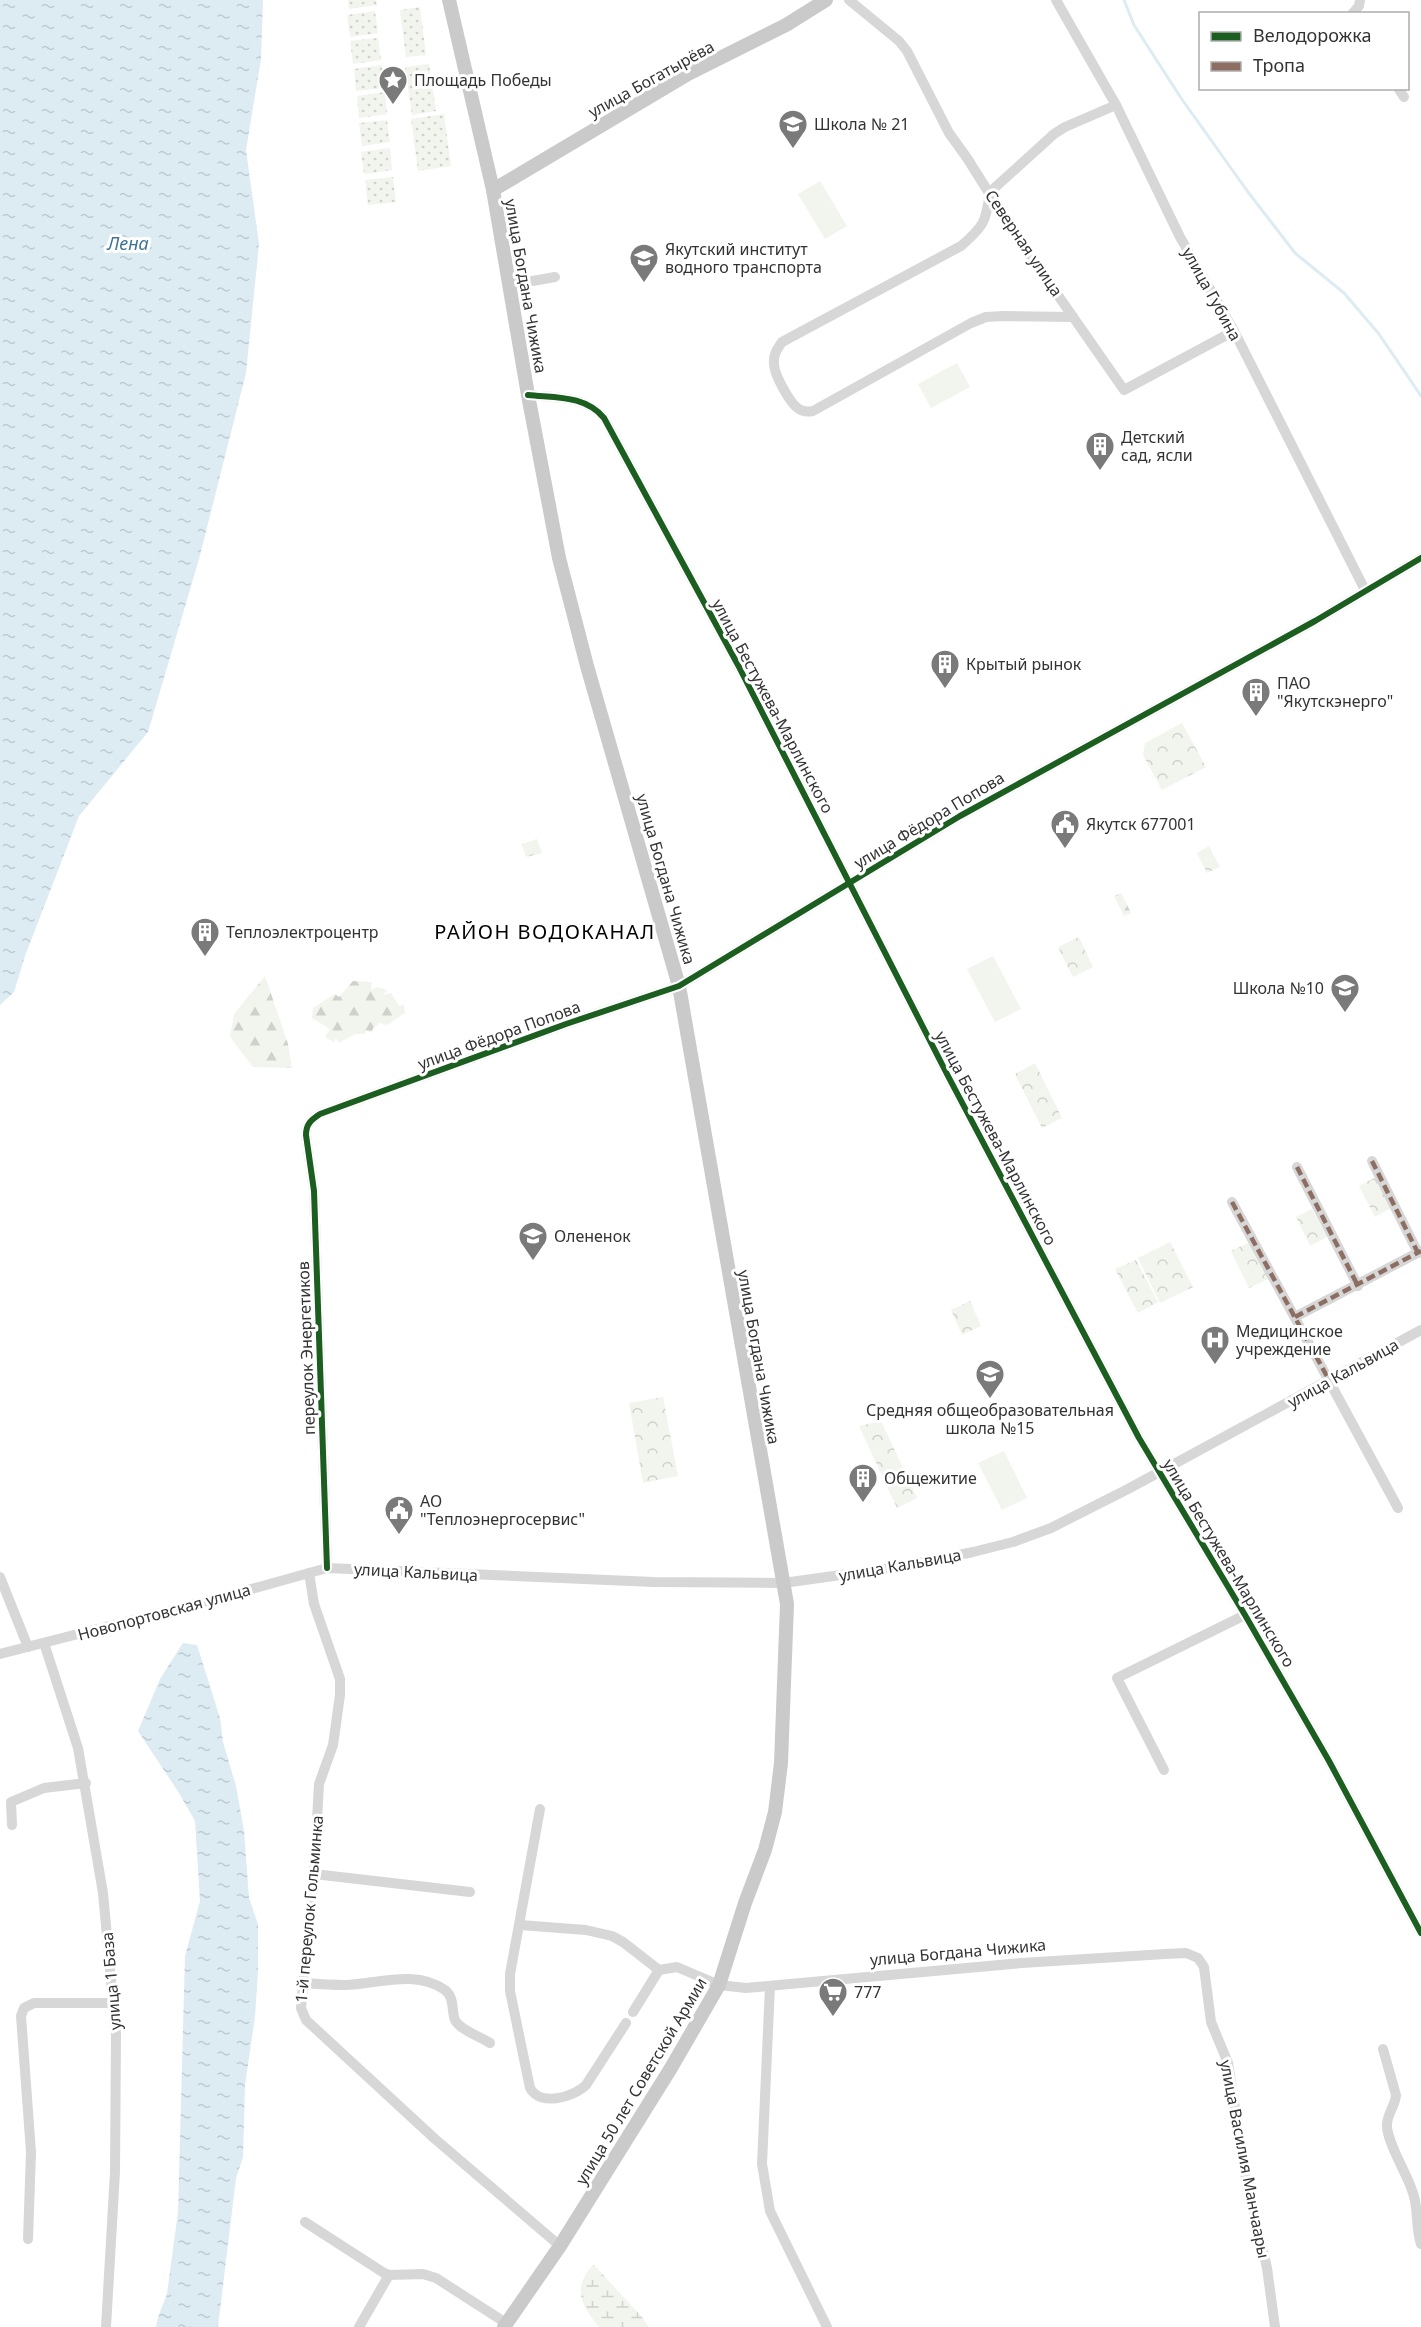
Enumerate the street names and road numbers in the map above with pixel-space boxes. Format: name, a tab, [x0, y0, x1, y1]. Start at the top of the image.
street label: улица Богатырёва	[584, 35, 718, 123]
street label: Северная улица	[980, 185, 1068, 301]
street label: улица Богдана Чижика	[500, 197, 552, 375]
street label: улица Губина	[1177, 243, 1247, 345]
street label: улица Бестужева-Марлинского	[707, 595, 839, 817]
street label: улица Фёдора Попова	[850, 766, 1008, 874]
street label: улица Богдана Чижика	[631, 791, 701, 967]
street label: улица Фёдора Попова	[415, 995, 583, 1075]
street label: улица Бестужева-Марлинского	[930, 1027, 1062, 1249]
street label: переулок Энергетиков	[292, 1261, 320, 1435]
street label: улица Богдана Чижика	[733, 1268, 785, 1446]
street label: улица Кальвица	[1283, 1333, 1403, 1413]
street label: улица Бестужева-Марлинского	[1158, 1455, 1300, 1671]
street label: улица Кальвица	[837, 1543, 963, 1587]
street label: улица Кальвица	[353, 1558, 479, 1586]
street label: Новопортовская улица	[75, 1578, 253, 1646]
street label: 1-й переулок Гольминка	[290, 1814, 328, 2004]
street label: улица 1 База	[96, 1931, 126, 2031]
street label: улица Богдана Чижика	[869, 1933, 1047, 1971]
street label: улица 50 лет Советской Армии	[570, 1973, 712, 2189]
street label: улица Василия Манчаары	[1215, 2058, 1275, 2260]

